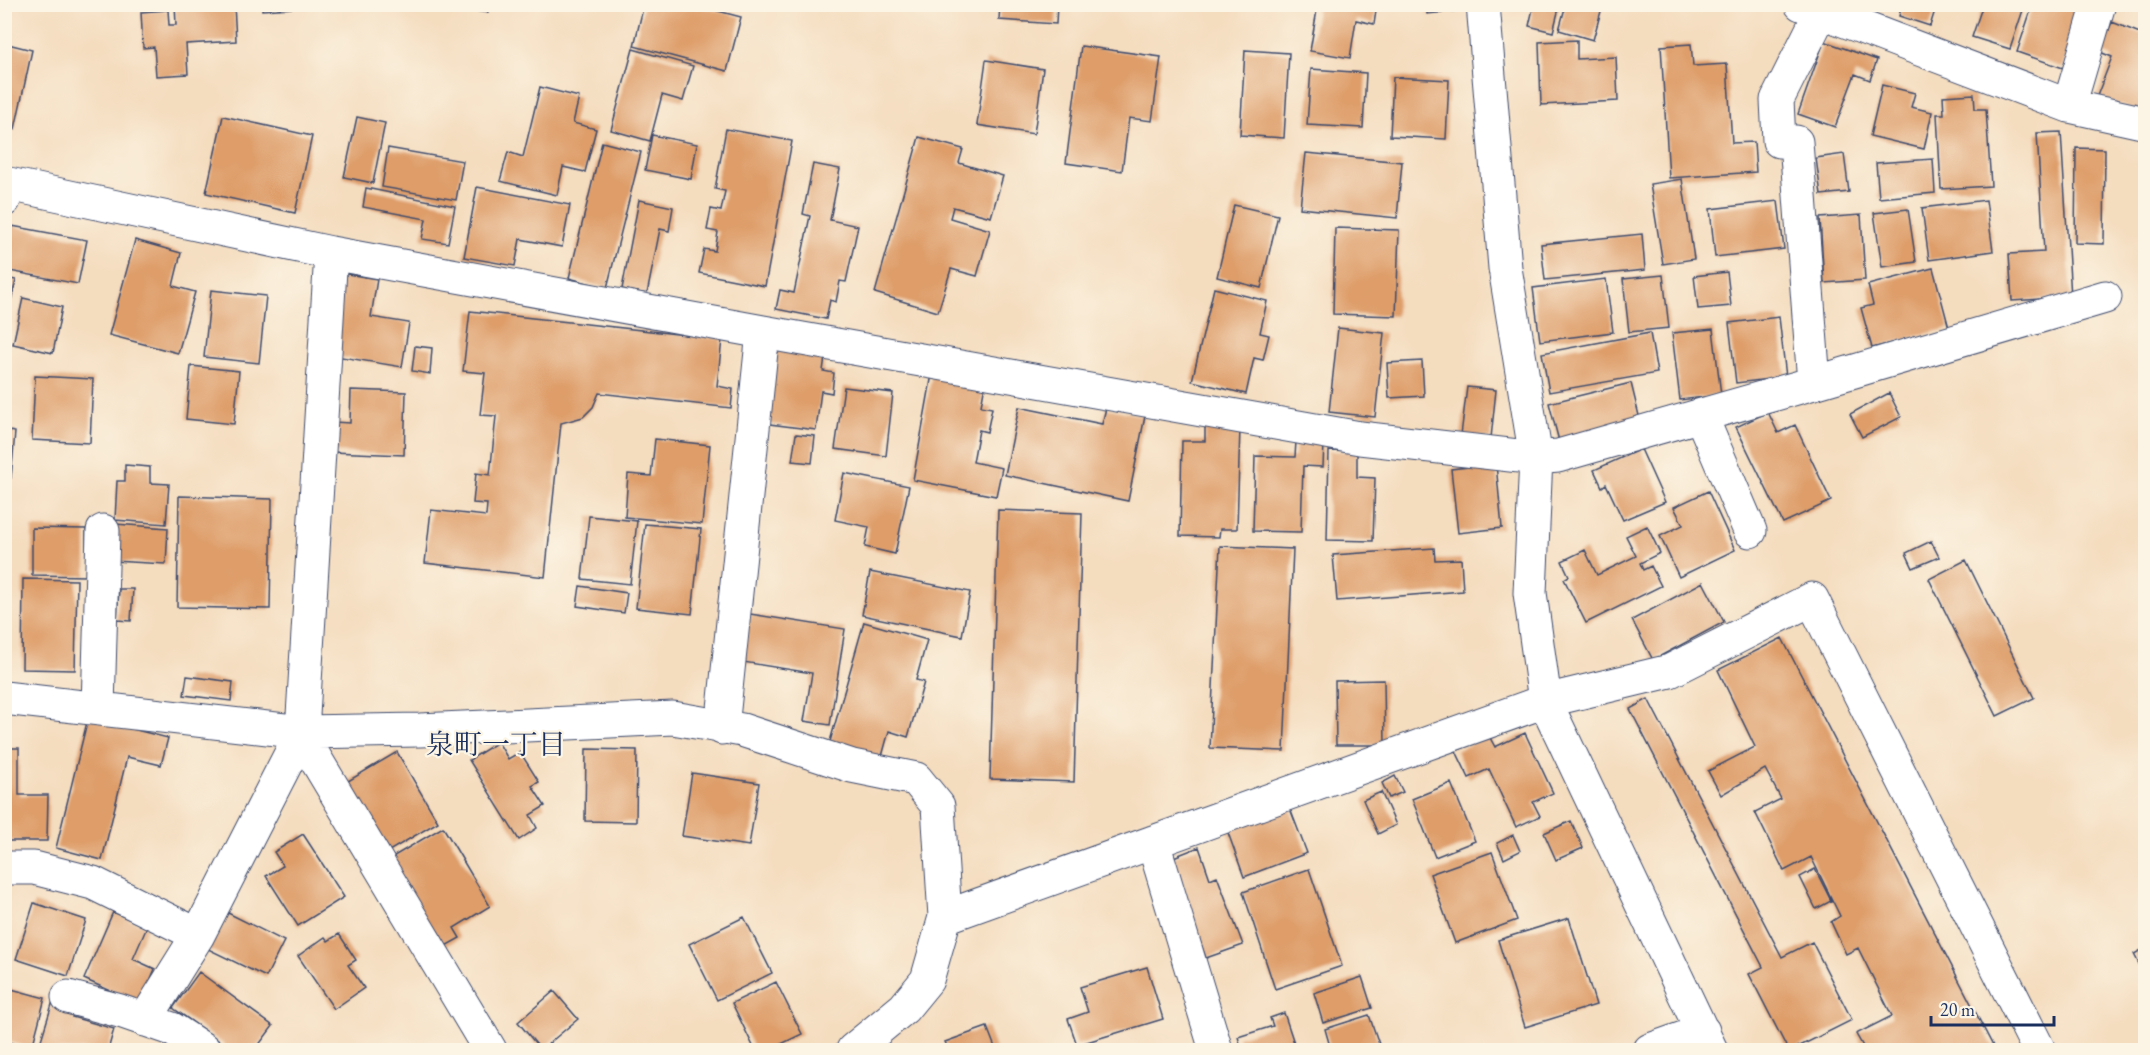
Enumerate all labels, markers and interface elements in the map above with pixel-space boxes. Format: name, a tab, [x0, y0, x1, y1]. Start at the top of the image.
district label: 泉町一丁目	[426, 726, 566, 762]
scale bar	[1931, 989, 2054, 1027]
text: 20 m	[1940, 998, 1975, 1021]

